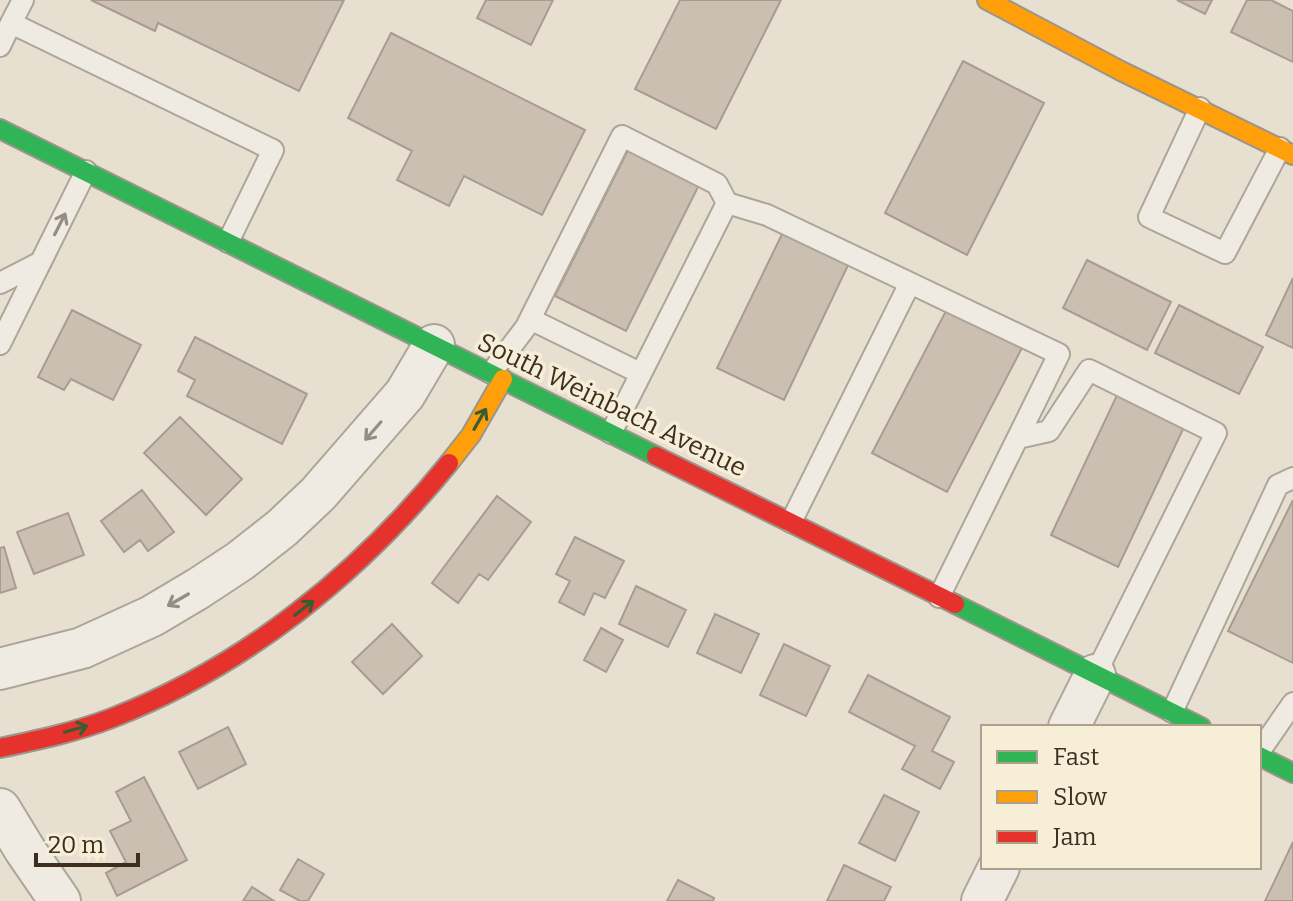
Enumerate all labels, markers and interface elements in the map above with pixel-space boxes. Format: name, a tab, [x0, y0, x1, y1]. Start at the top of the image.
one-way arrow	[53, 212, 68, 236]
street label: South Weinbach Avenue	[473, 326, 751, 484]
one-way arrow	[472, 408, 488, 431]
one-way arrow	[364, 421, 382, 441]
one-way arrow	[167, 592, 190, 608]
one-way arrow	[293, 600, 314, 617]
one-way arrow	[62, 721, 88, 736]
legend	[981, 725, 1261, 869]
text: Fast	[1053, 743, 1099, 771]
text: Slow	[1053, 783, 1108, 811]
scale bar	[36, 817, 138, 867]
text: Jam	[1052, 823, 1097, 851]
text: 20 m	[48, 831, 104, 859]

